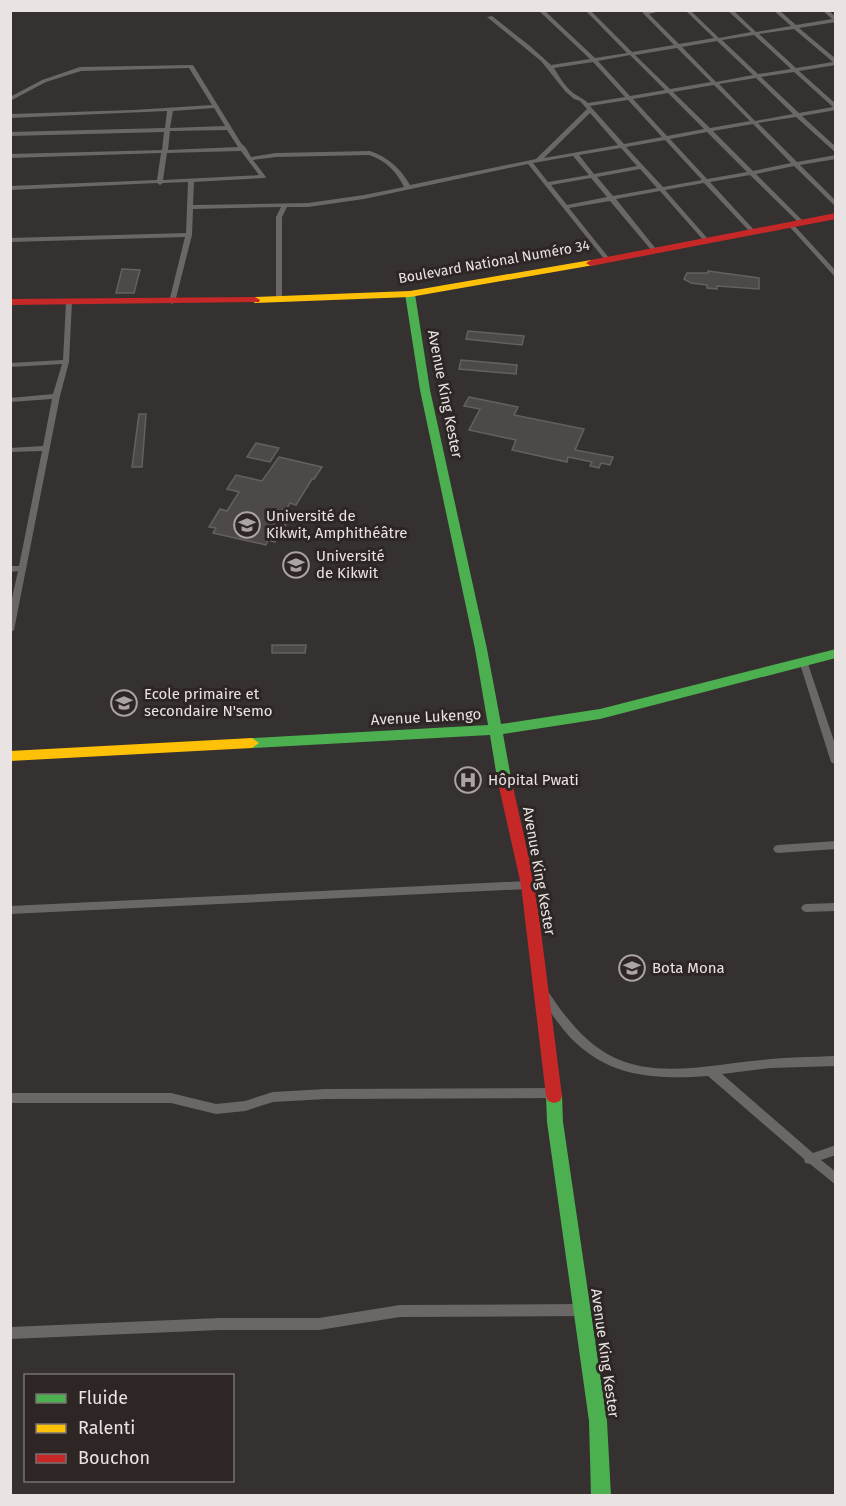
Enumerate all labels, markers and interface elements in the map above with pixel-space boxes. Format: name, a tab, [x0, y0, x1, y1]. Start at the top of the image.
street label: Boulevard National Numéro 34	[397, 237, 592, 287]
street label: Avenue King Kester	[424, 328, 466, 460]
place label: Université de Kikwit, Amphithéâtre	[266, 507, 407, 542]
school or university icon: Université de Kikwit, Amphithéâtre	[232, 510, 262, 540]
place label: Université de Kikwit	[316, 547, 385, 582]
school or university icon: Université de Kikwit	[281, 550, 311, 580]
place label: Ecole primaire et secondaire N'semo	[144, 685, 273, 720]
school or university icon: Ecole primaire et secondaire N'semo	[109, 688, 139, 718]
street label: Avenue Lukengo	[370, 705, 482, 729]
hospital icon: Hôpital Pwati	[453, 765, 483, 795]
place label: Hôpital Pwati	[488, 771, 579, 789]
street label: Avenue King Kester	[519, 805, 559, 937]
school or university icon: Bota Mona	[617, 953, 647, 983]
place label: Bota Mona	[652, 959, 725, 977]
street label: Avenue King Kester	[587, 1287, 623, 1419]
legend	[24, 1374, 234, 1482]
text: Fluide	[78, 1387, 128, 1409]
text: Ralenti	[78, 1417, 135, 1439]
text: Bouchon	[78, 1447, 150, 1469]

